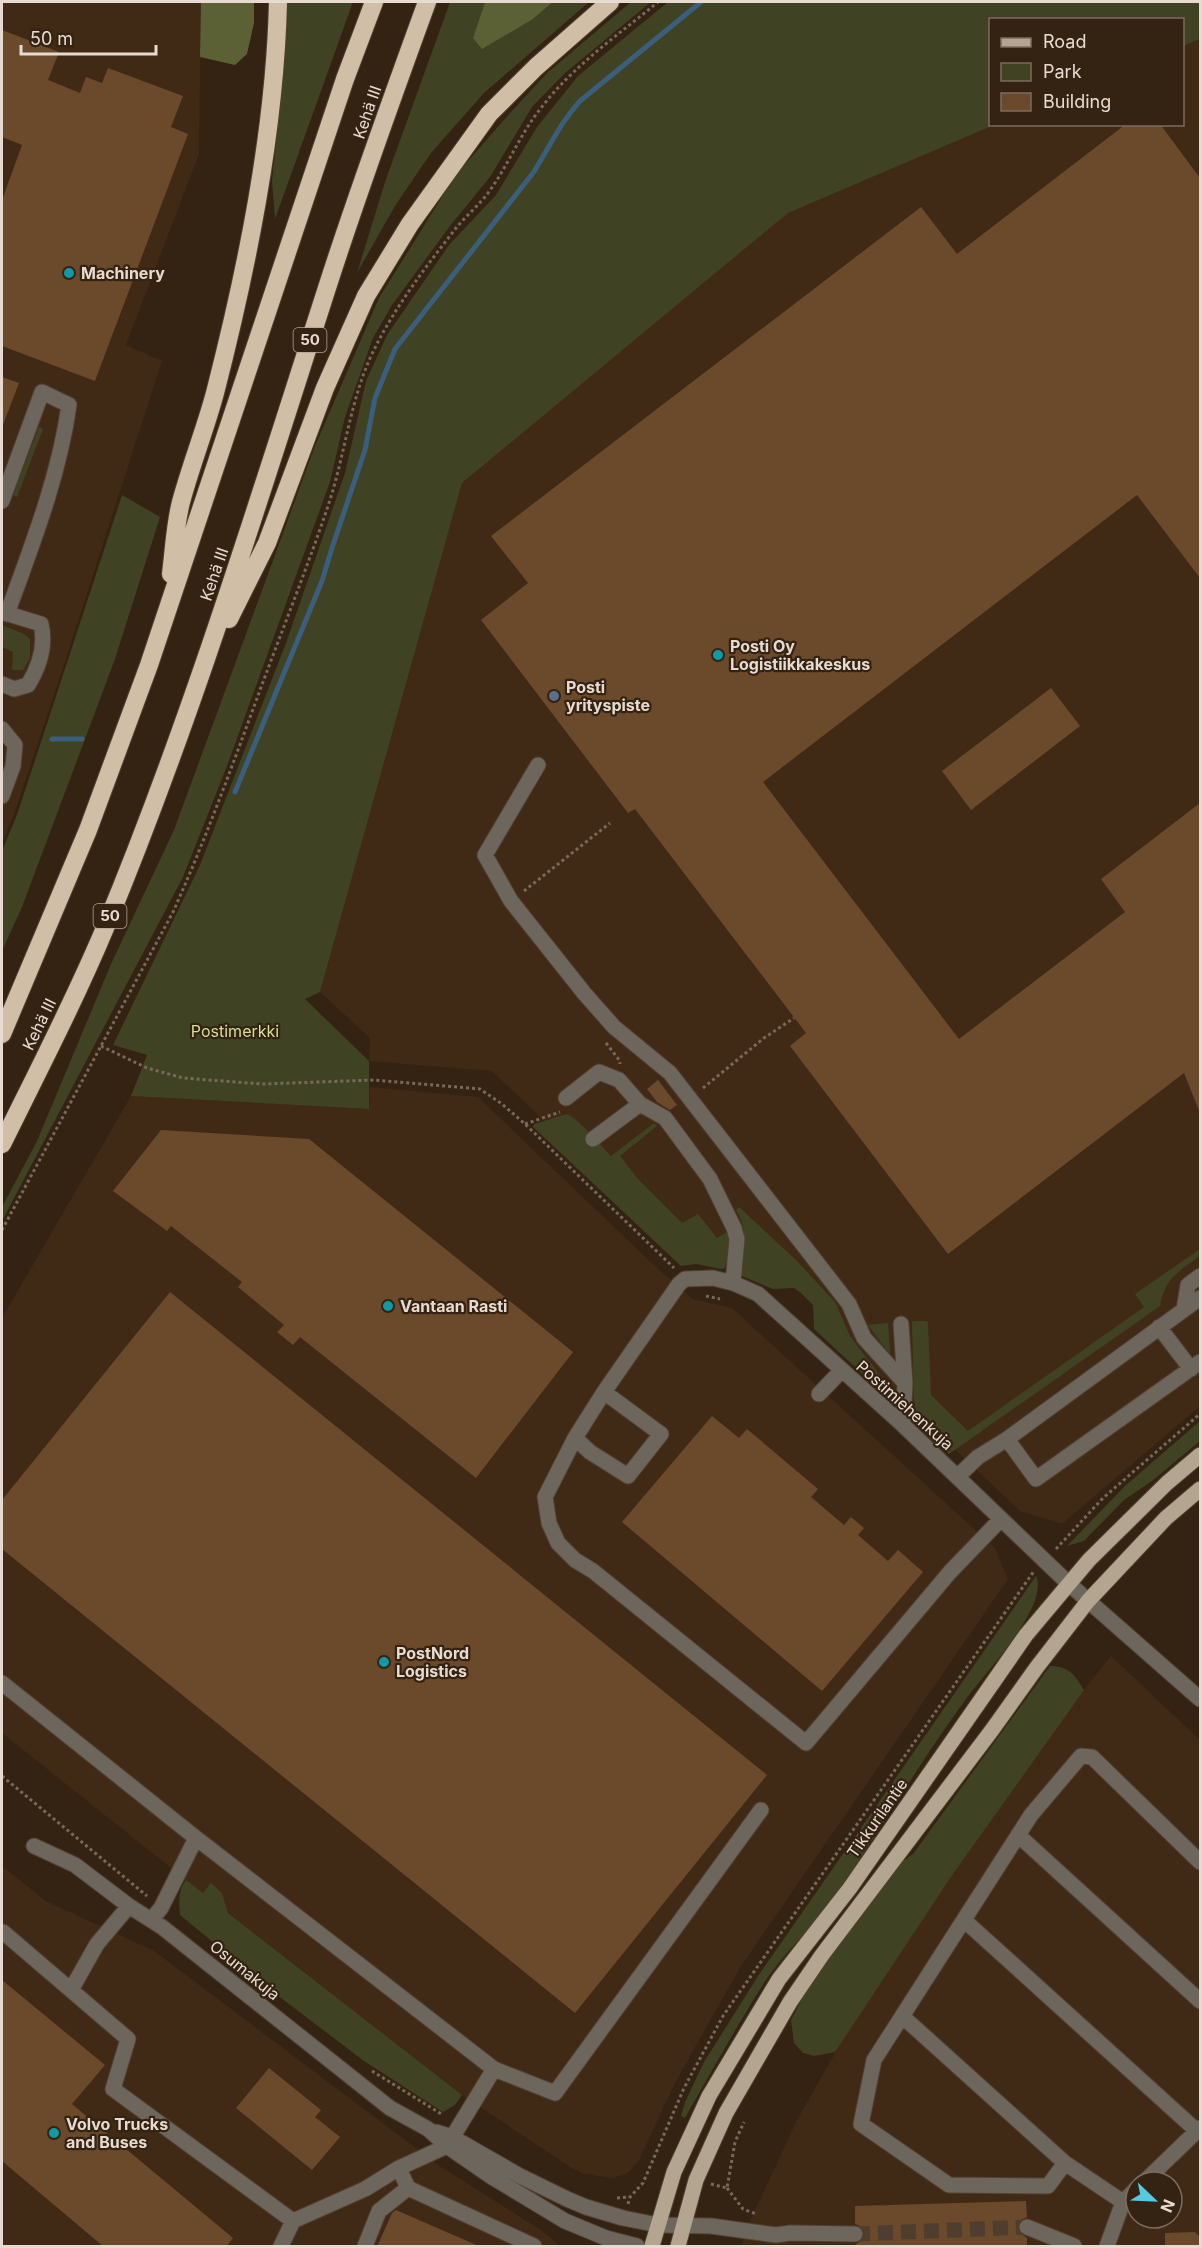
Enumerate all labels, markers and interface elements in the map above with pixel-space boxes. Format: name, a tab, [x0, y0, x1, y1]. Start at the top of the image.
scale bar	[21, 18, 156, 56]
legend	[989, 18, 1184, 126]
text: 50 m	[30, 28, 73, 49]
text: Road	[1043, 31, 1086, 52]
text: Park	[1043, 61, 1082, 82]
street label: Kehä III	[349, 83, 385, 141]
text: Building	[1043, 91, 1111, 112]
place label: Machinery	[81, 263, 165, 283]
marker: Machinery	[62, 266, 76, 280]
road number: 50	[294, 328, 326, 352]
street label: Kehä III	[196, 545, 232, 603]
place label: Posti Oy Logistiikkakeskus	[730, 636, 870, 674]
marker: Posti Oy Logistiikkakeskus	[711, 648, 725, 662]
place label: Posti yrityspiste	[566, 677, 650, 715]
marker: Posti yrityspiste	[547, 689, 561, 703]
road number: 50	[94, 904, 126, 928]
street label: Kehä III	[18, 995, 60, 1053]
park label: Postimerkki	[191, 1021, 279, 1041]
place label: Vantaan Rasti	[400, 1296, 507, 1316]
marker: Vantaan Rasti	[381, 1299, 395, 1313]
street label: Postimiehenkuja	[852, 1356, 958, 1454]
place label: PostNord Logistics	[396, 1643, 469, 1681]
marker: PostNord Logistics	[377, 1655, 391, 1669]
street label: Tikkurilantie	[842, 1775, 912, 1861]
street label: Osumakuja	[206, 1936, 284, 2004]
place label: Volvo Trucks and Buses	[66, 2114, 168, 2152]
marker: Volvo Trucks and Buses	[47, 2126, 61, 2140]
north arrow	[1124, 2170, 1184, 2230]
text: N	[1156, 2196, 1179, 2215]

